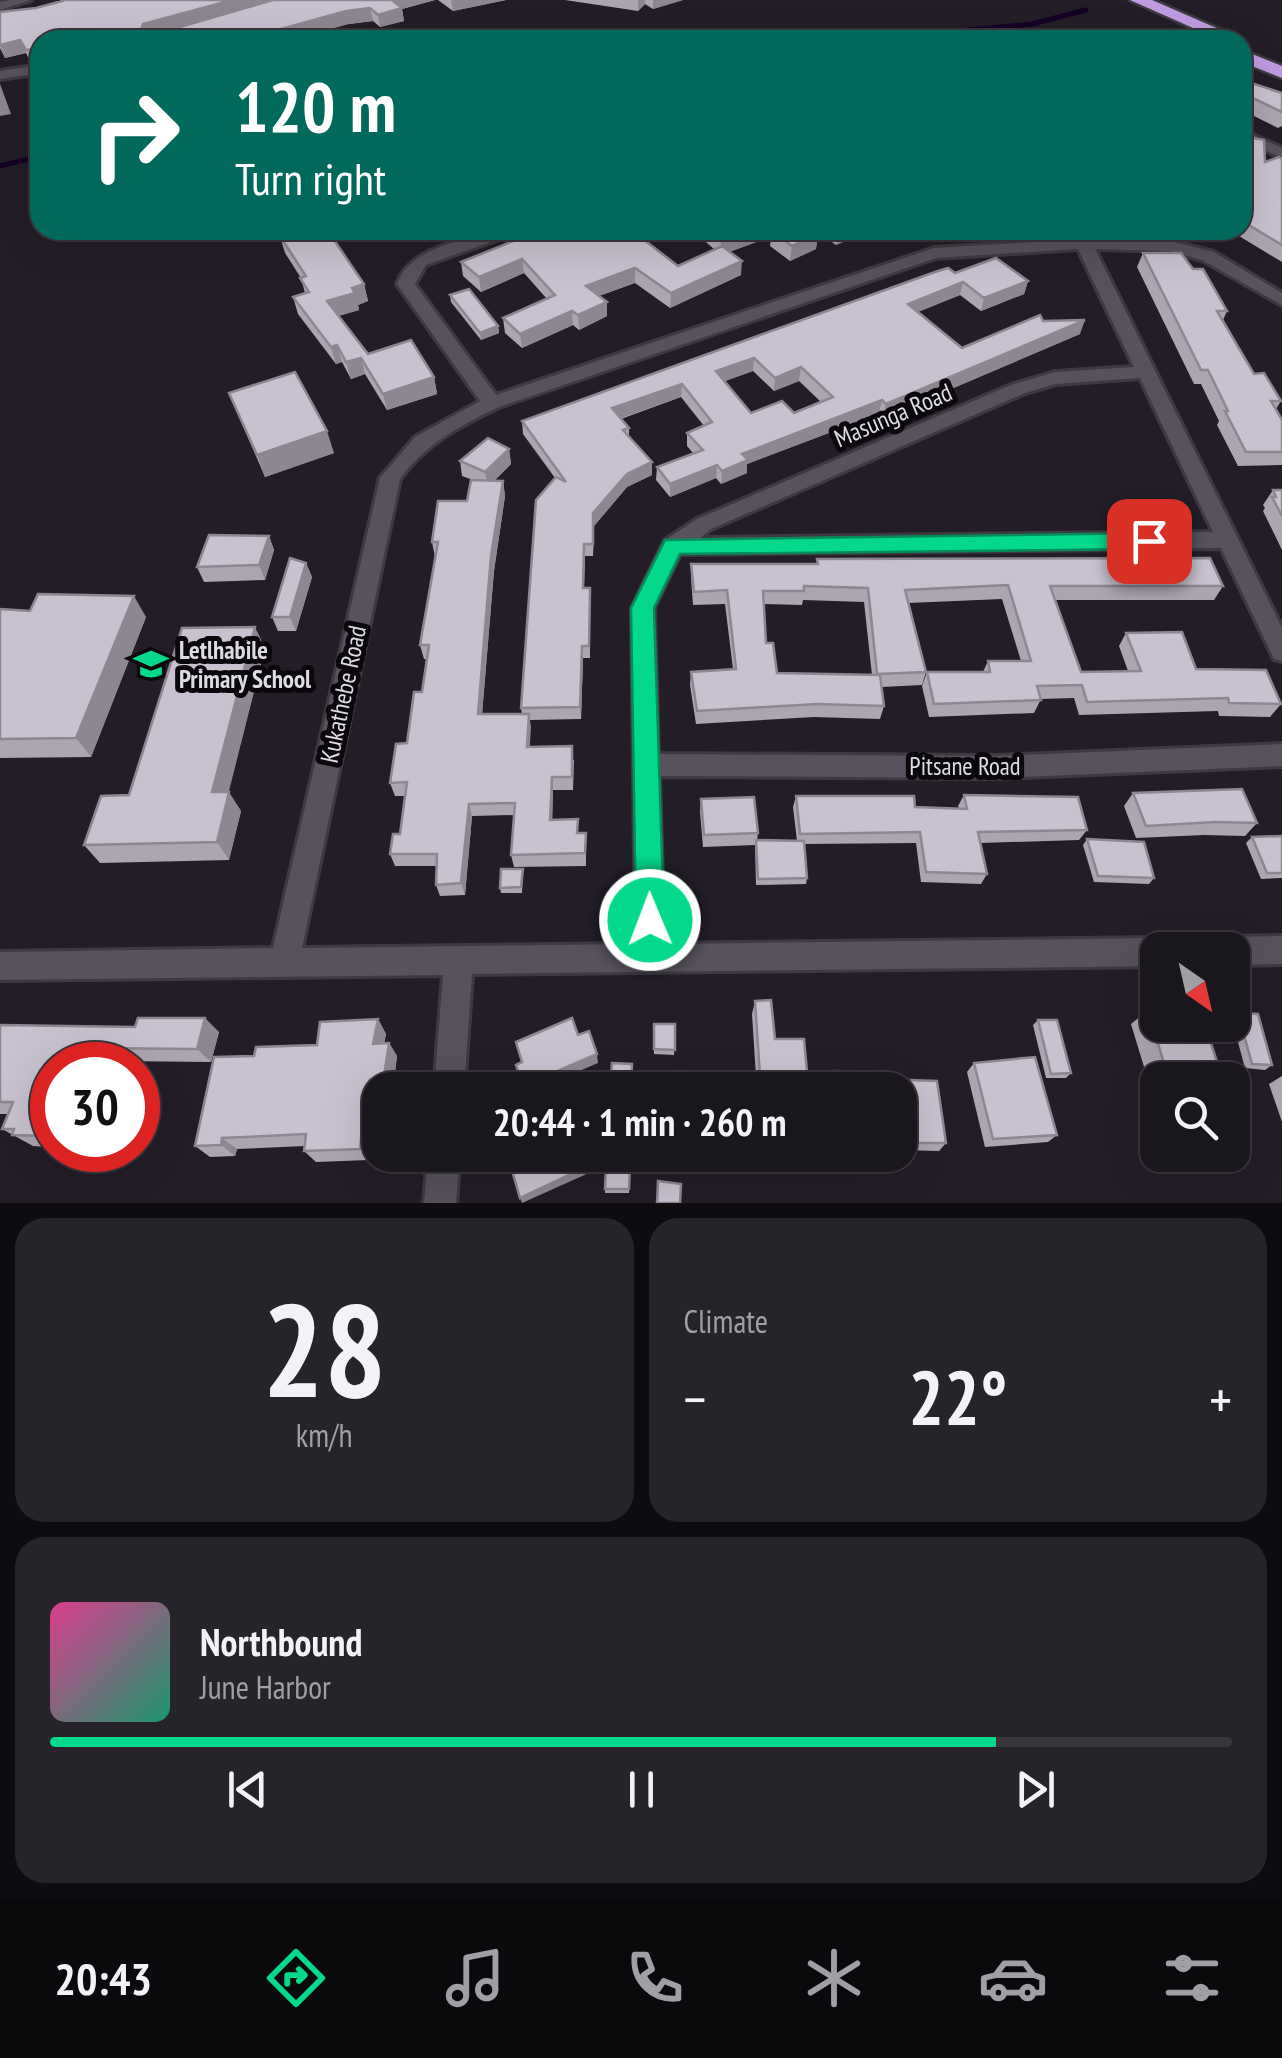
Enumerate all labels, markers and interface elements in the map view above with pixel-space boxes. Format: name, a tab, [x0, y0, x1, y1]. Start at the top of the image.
text: 120 m	[235, 61, 396, 151]
icon: right	[70, 70, 200, 200]
text: Turn right	[235, 149, 386, 207]
street label: Masunga Road	[829, 376, 957, 454]
pin	[1107, 499, 1192, 584]
icon: arrive	[1122, 514, 1177, 569]
street label: Kukathebe Road	[313, 622, 373, 766]
place label: Letlhabile Primary School	[179, 634, 312, 695]
school or university icon: Letlhabile Primary School	[132, 645, 170, 683]
street label: Pitsane Road	[909, 750, 1021, 782]
position arrow	[598, 868, 702, 972]
north arrow	[1140, 932, 1250, 1042]
map controls	[1140, 932, 1250, 1172]
speed limit sign: 30	[30, 1042, 160, 1172]
button: search	[1140, 1062, 1250, 1172]
text: 20:44 · 1 min · 260 m	[493, 1097, 786, 1146]
text: 28	[262, 1265, 386, 1433]
text: Climate	[684, 1300, 768, 1342]
text: 22°	[908, 1349, 1007, 1446]
text: −	[684, 1363, 706, 1434]
text: +	[1209, 1363, 1232, 1434]
text: km/h	[296, 1414, 353, 1456]
text: Northbound	[200, 1617, 362, 1666]
text: June Harbor	[200, 1666, 331, 1708]
icon: previous	[220, 1762, 275, 1817]
icon: pause	[614, 1762, 669, 1817]
icon: next	[1008, 1762, 1063, 1817]
icon: directions	[261, 1943, 331, 2013]
icon: music	[440, 1943, 510, 2013]
icon: phone	[620, 1943, 690, 2013]
icon: climate	[799, 1943, 869, 2013]
icon: car	[978, 1943, 1048, 2013]
icon: filters	[1157, 1943, 1227, 2013]
text: 20:43	[55, 1949, 152, 2007]

